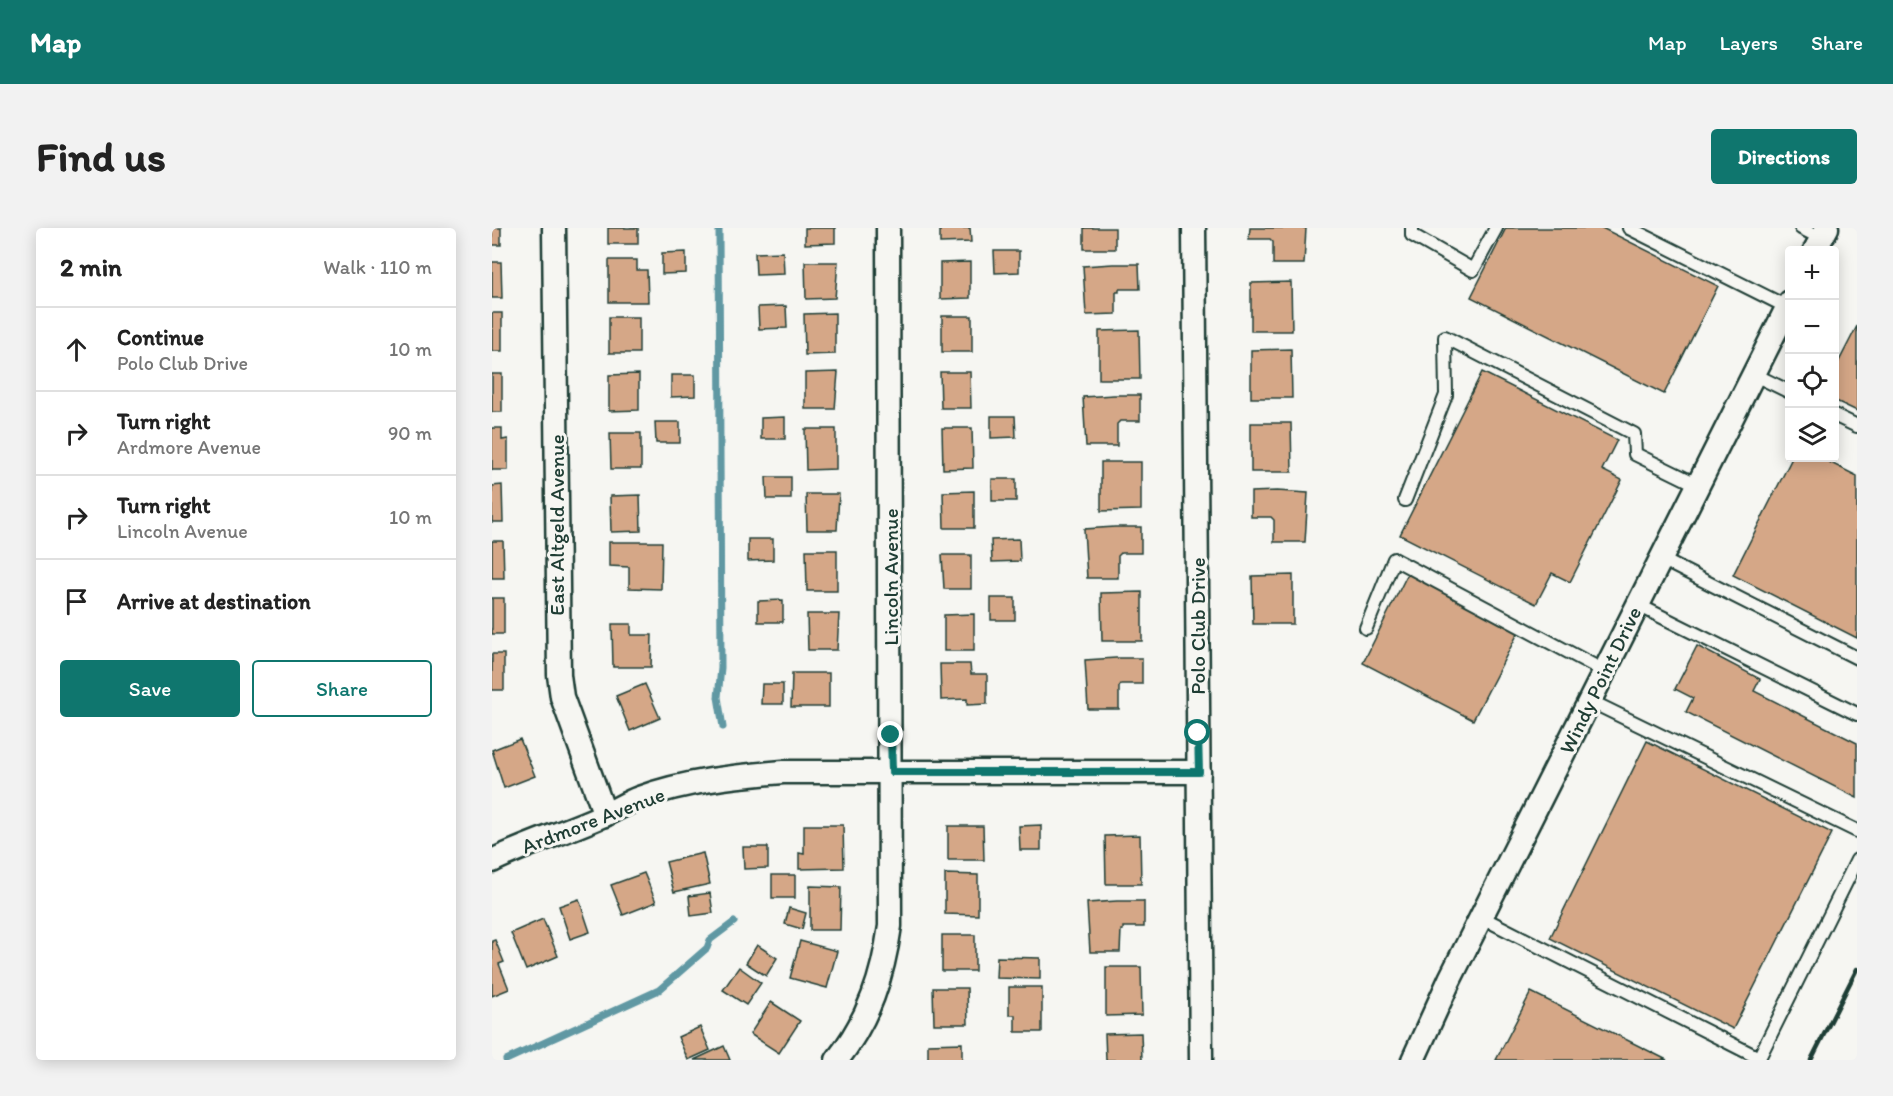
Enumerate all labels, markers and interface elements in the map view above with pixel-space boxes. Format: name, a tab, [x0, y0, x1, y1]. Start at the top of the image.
text: Map	[30, 25, 81, 59]
text: Map	[1648, 30, 1687, 55]
text: Layers	[1720, 30, 1778, 55]
text: Share	[1811, 30, 1863, 55]
button: Directions	[1711, 129, 1857, 184]
text: Find us	[36, 131, 166, 182]
map controls	[1785, 246, 1839, 462]
button: +	[1785, 246, 1839, 300]
text: 2 min	[60, 251, 122, 283]
text: Walk · 110 m	[323, 255, 432, 279]
button: −	[1785, 300, 1839, 354]
text: Continue	[117, 324, 204, 351]
icon: ahead	[60, 333, 93, 366]
text: 10 m	[389, 337, 432, 361]
text: Polo Club Drive	[117, 351, 248, 375]
button: locate	[1785, 354, 1839, 408]
text: Turn right	[117, 408, 211, 435]
button: layers	[1785, 408, 1839, 462]
icon: right	[60, 417, 93, 450]
text: 90 m	[388, 421, 432, 445]
street label: East Altgeld Avenue	[544, 434, 569, 616]
text: Ardmore Avenue	[117, 435, 261, 459]
text: Turn right	[117, 492, 211, 519]
icon: right	[60, 501, 93, 534]
text: 10 m	[389, 505, 432, 529]
street label: Lincoln Avenue	[878, 508, 903, 646]
text: Lincoln Avenue	[117, 519, 248, 543]
street label: Polo Club Drive	[1185, 557, 1210, 695]
icon: arrive	[60, 585, 93, 618]
text: Arrive at destination	[117, 588, 311, 615]
street label: Windy Point Drive	[1554, 602, 1646, 758]
button: Save	[60, 660, 240, 717]
button: Share	[252, 660, 432, 717]
route start	[1184, 719, 1210, 745]
route end	[877, 721, 903, 747]
street label: Ardmore Avenue	[518, 781, 668, 859]

